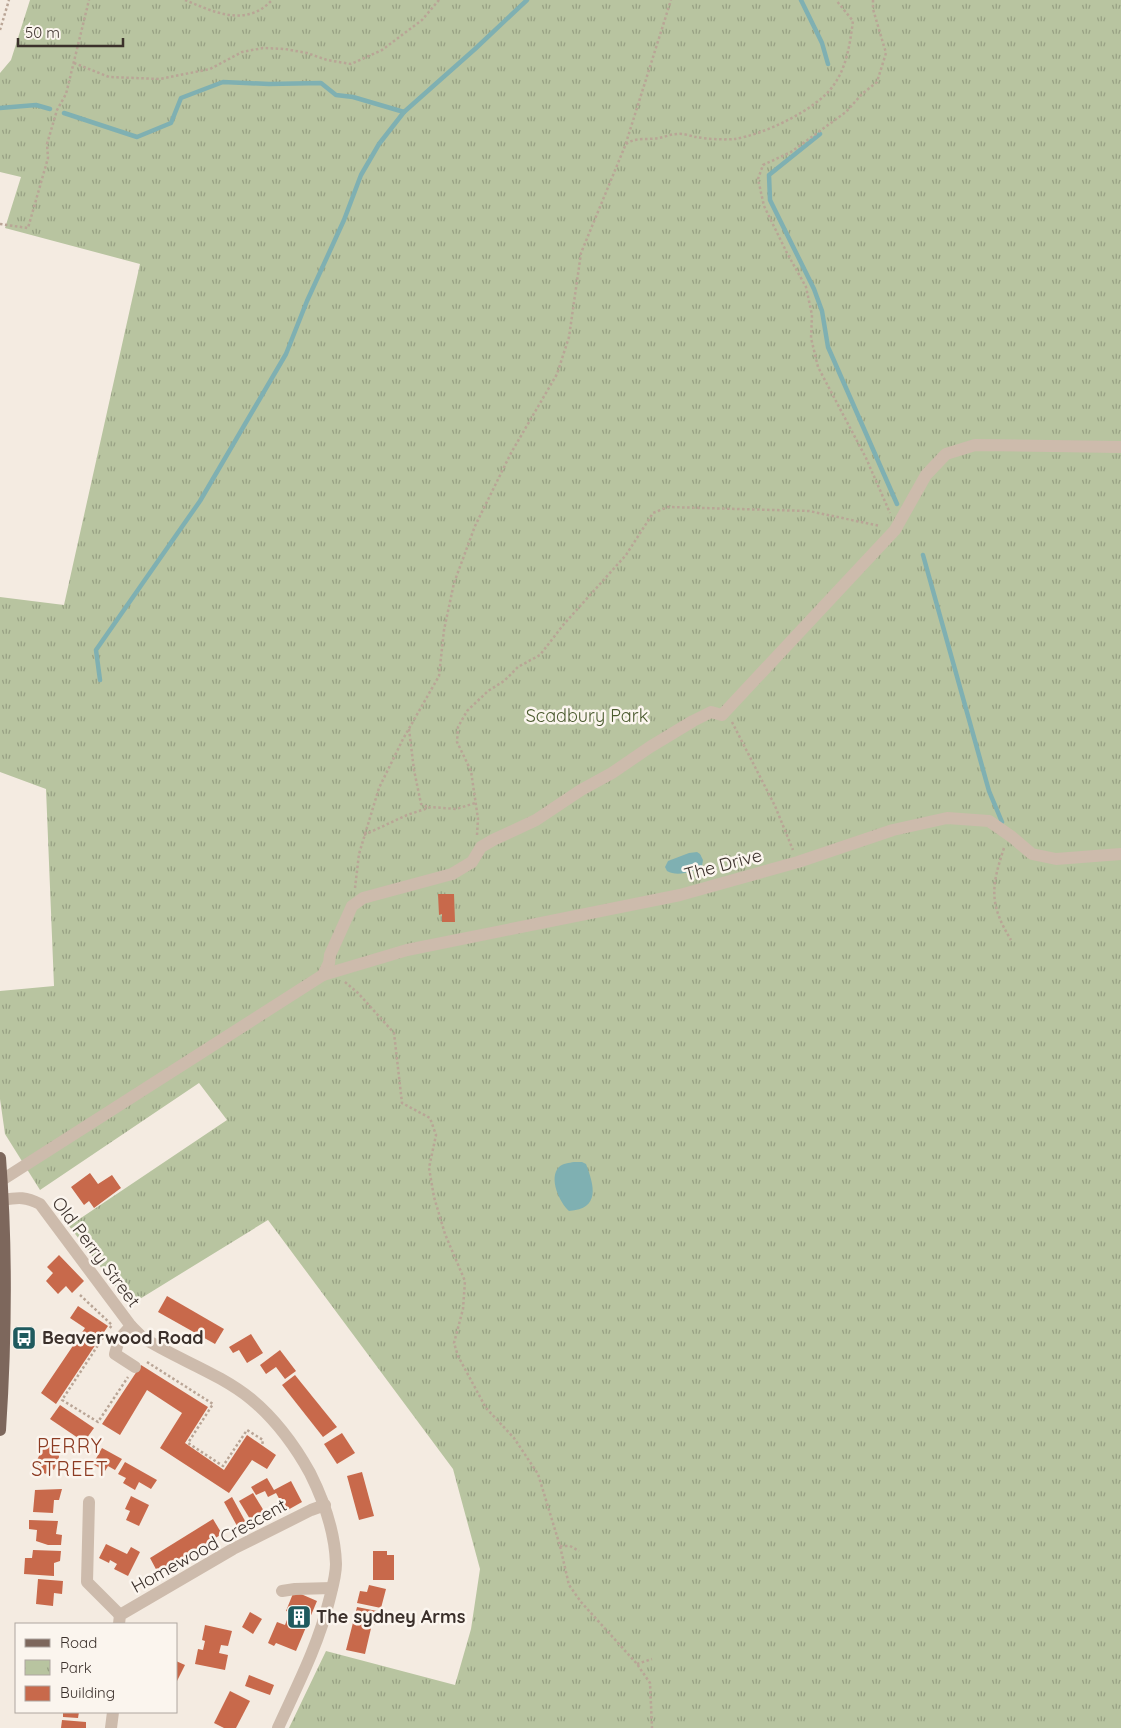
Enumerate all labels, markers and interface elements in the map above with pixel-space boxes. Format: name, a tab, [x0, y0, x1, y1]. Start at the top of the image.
scale bar	[18, 15, 122, 47]
text: 50 m	[25, 23, 60, 42]
park label: Scadbury Park	[526, 704, 648, 727]
street label: The Drive	[681, 843, 764, 886]
street label: Old Perry Street	[47, 1192, 145, 1312]
bus stop icon: Beaverwood Road	[11, 1325, 37, 1351]
place label: Beaverwood Road	[42, 1326, 204, 1349]
district label: PERRY STREET	[31, 1433, 109, 1481]
street label: Homewood Crescent	[127, 1493, 291, 1598]
building icon: The sydney Arms	[286, 1604, 312, 1630]
place label: The sydney Arms	[316, 1605, 466, 1628]
legend	[15, 1623, 178, 1713]
text: Road	[60, 1633, 97, 1652]
text: Park	[60, 1658, 92, 1677]
text: Building	[60, 1683, 115, 1702]

